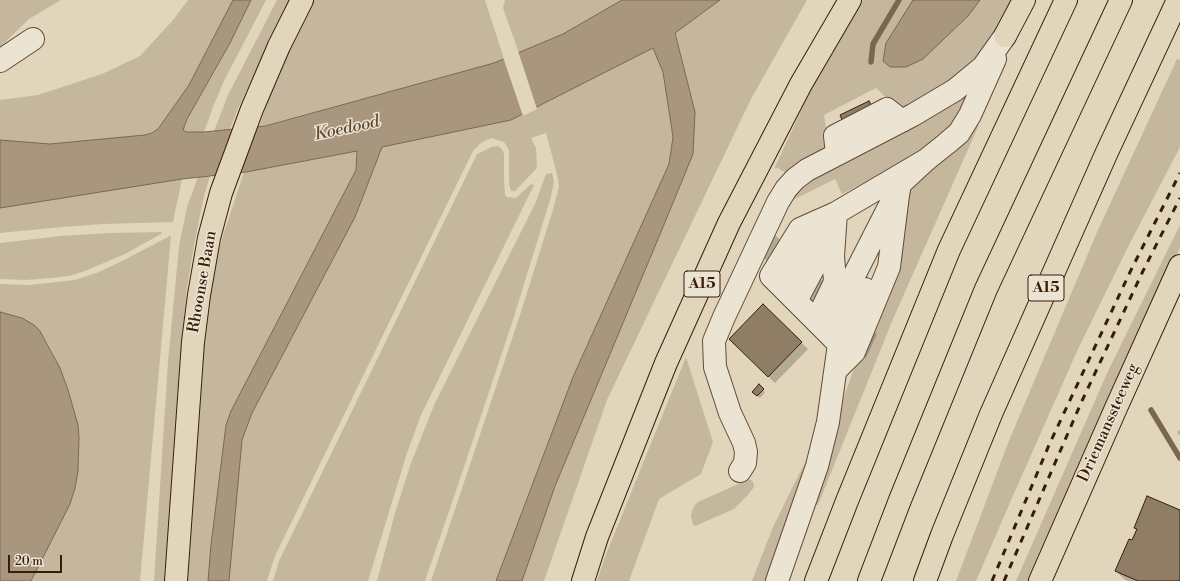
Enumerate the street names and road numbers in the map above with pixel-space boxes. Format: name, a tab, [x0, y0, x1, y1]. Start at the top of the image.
street label: Rhoonse Baan	[185, 229, 221, 335]
road number: A15	[684, 271, 720, 297]
road number: A15	[1028, 275, 1064, 301]
street label: Driemanssteeweg	[1074, 361, 1144, 485]

